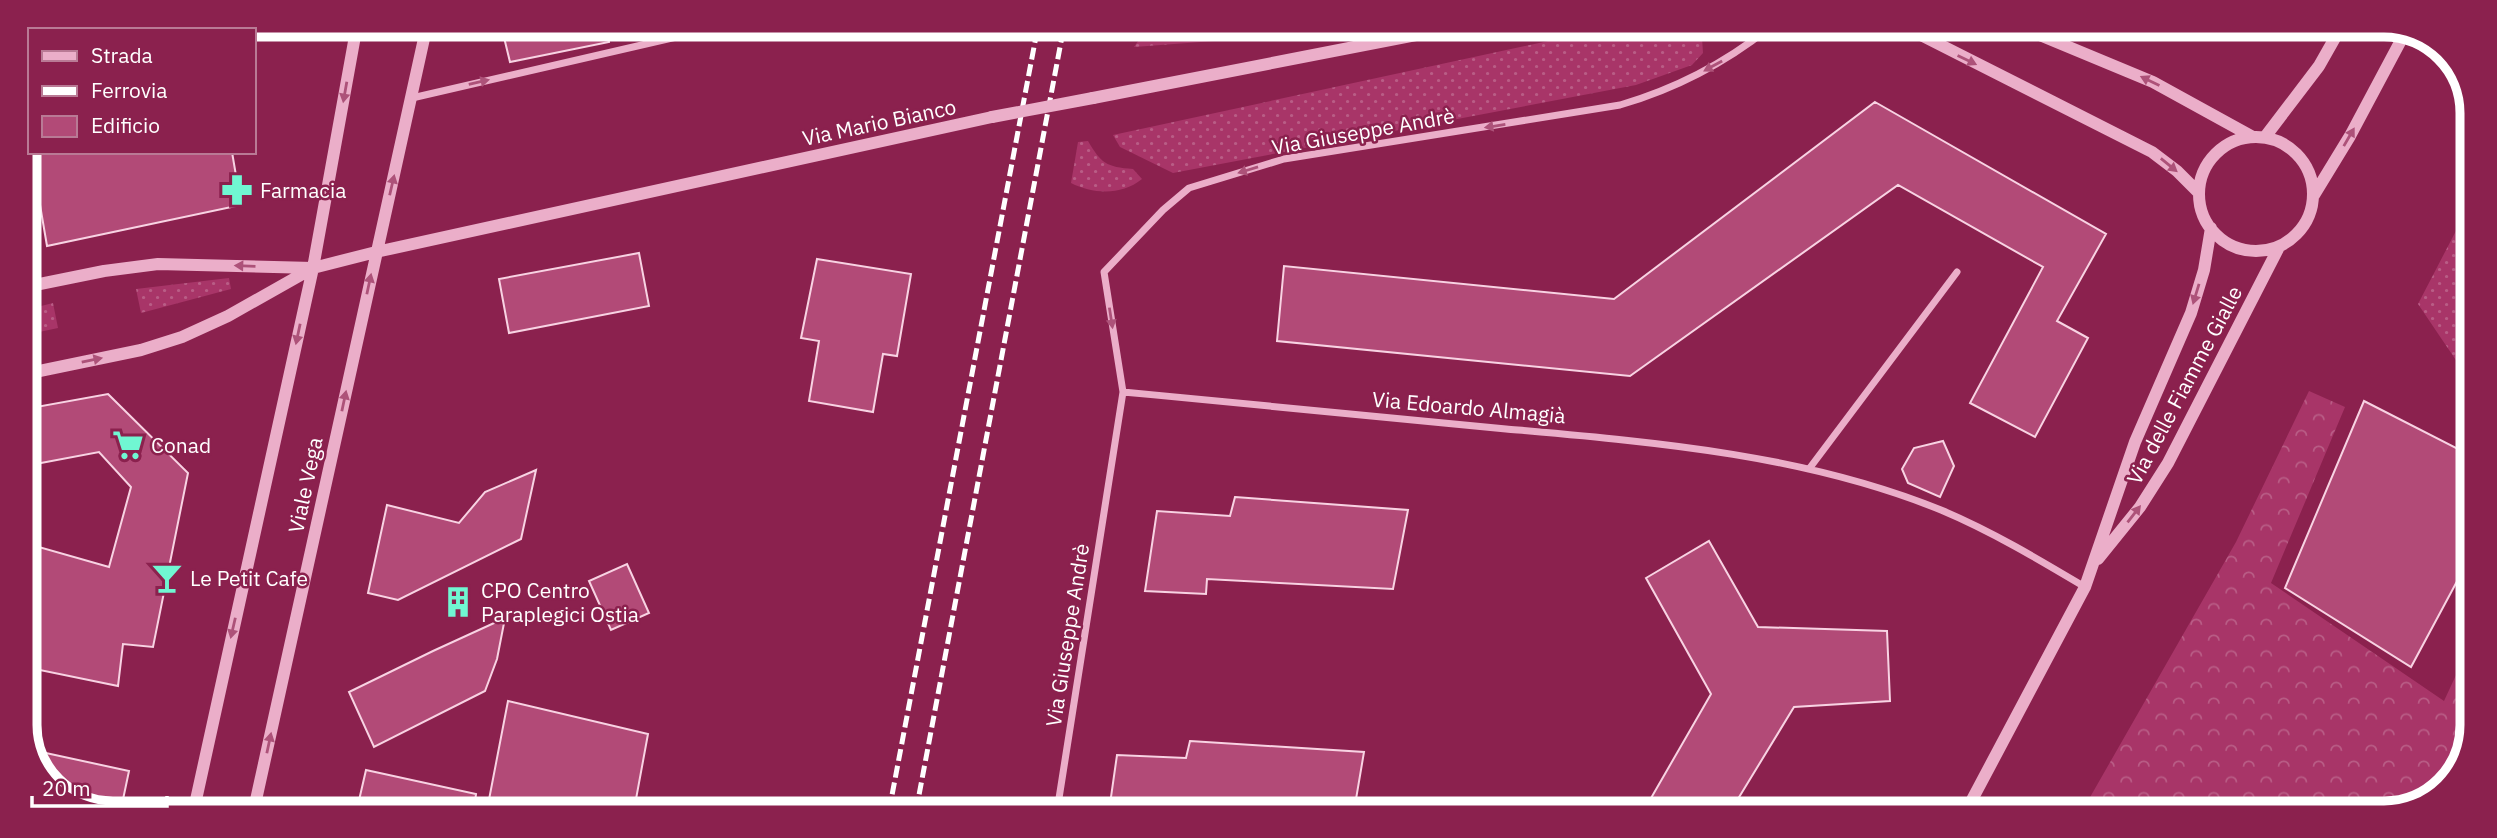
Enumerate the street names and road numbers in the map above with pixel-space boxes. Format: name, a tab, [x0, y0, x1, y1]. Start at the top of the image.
street label: Via Mario Bianco	[800, 92, 958, 152]
street label: Via Giuseppe Andrè	[1269, 101, 1457, 161]
street label: Via delle Fiamme Gialle	[2120, 281, 2248, 489]
street label: Via Edoardo Almagià	[1371, 385, 1567, 429]
street label: Viale Vega	[281, 434, 329, 536]
street label: Via Giuseppe Andrè	[1039, 541, 1095, 729]

